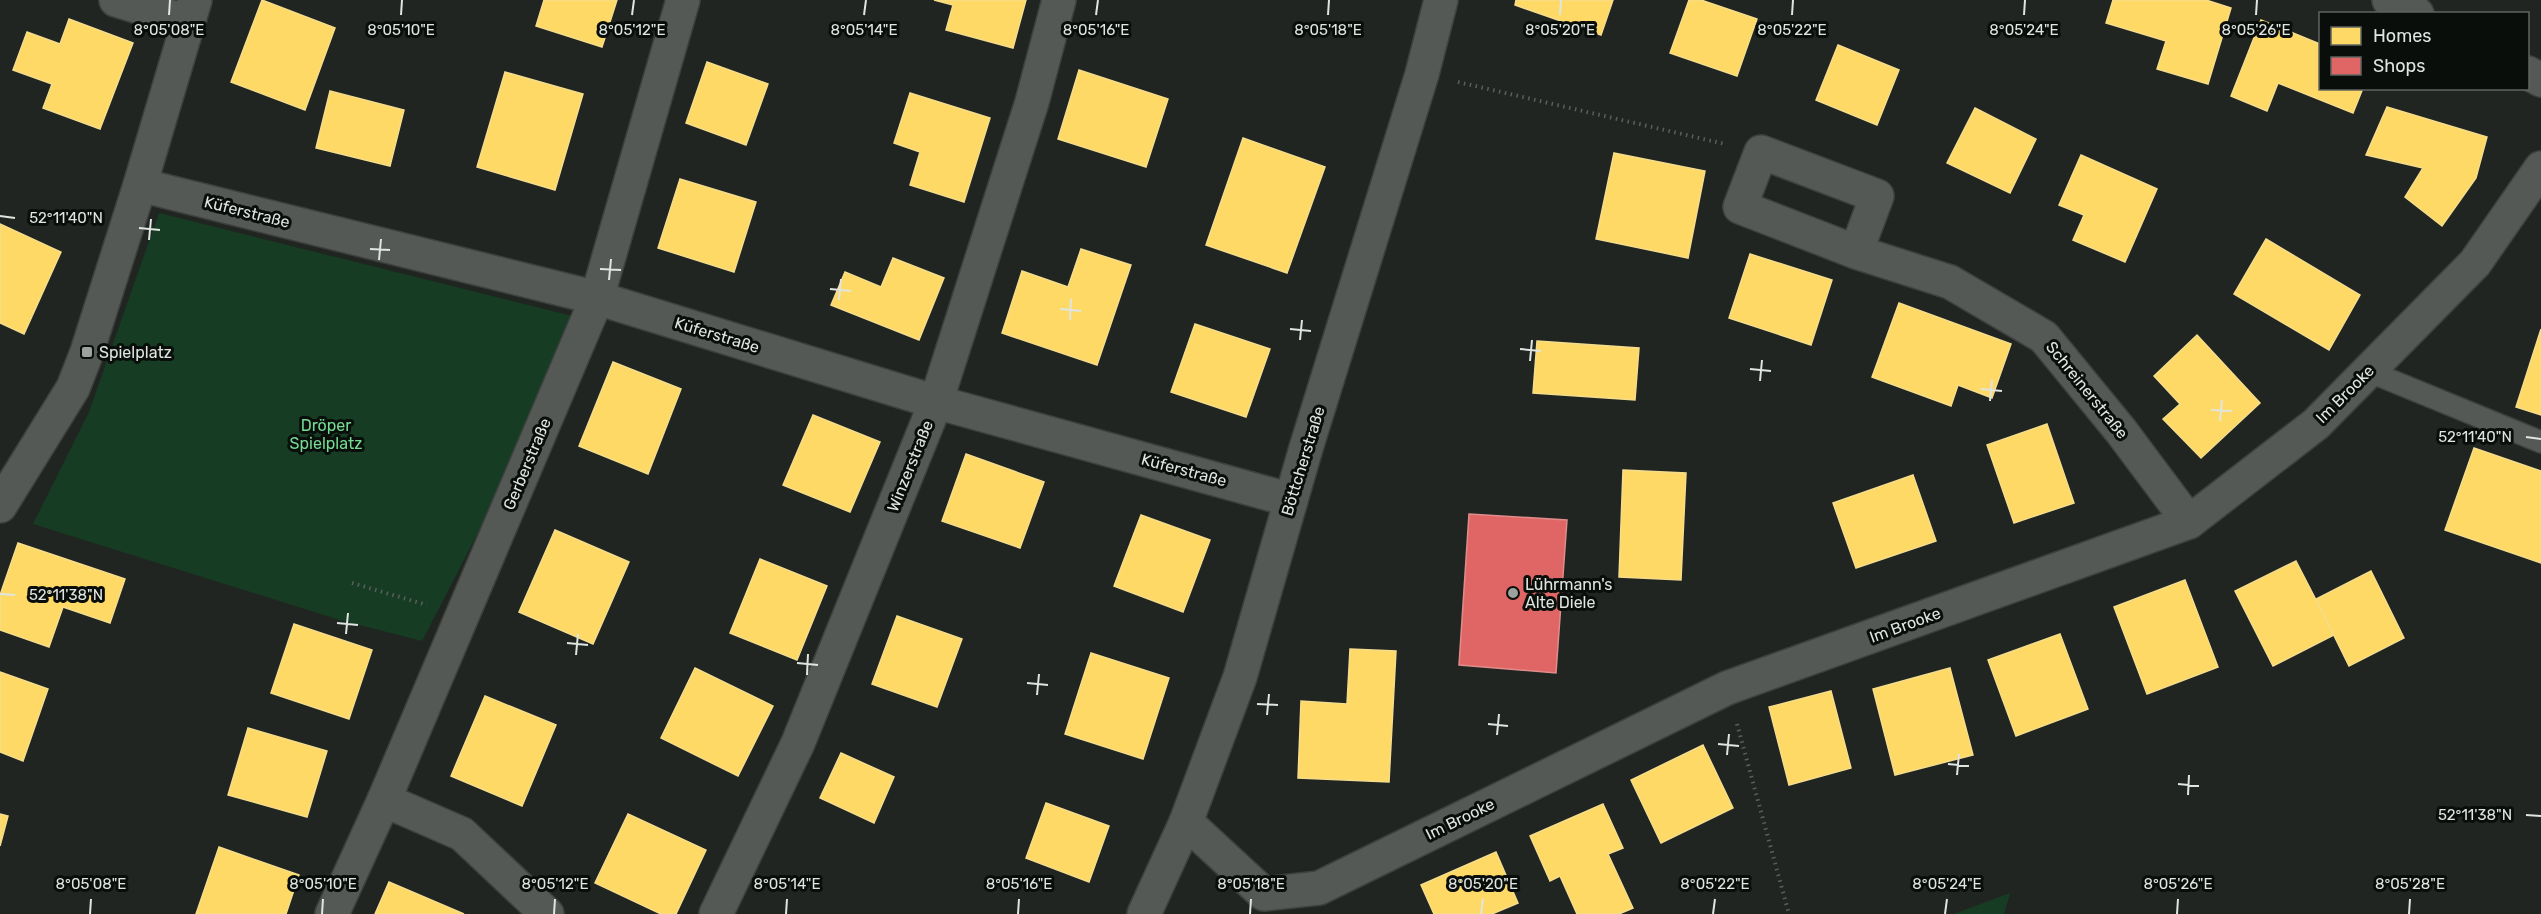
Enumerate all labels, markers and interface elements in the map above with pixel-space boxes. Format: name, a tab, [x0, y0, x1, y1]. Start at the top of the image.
legend	[2319, 12, 2529, 90]
text: 8°05'08"E	[134, 21, 204, 39]
text: 8°05'10"E	[367, 21, 435, 39]
text: 8°05'12"E	[599, 21, 666, 39]
text: 8°05'14"E	[830, 21, 898, 39]
text: 8°05'16"E	[1063, 21, 1129, 39]
text: 8°05'18"E	[1294, 21, 1362, 39]
text: 8°05'20"E	[1525, 21, 1595, 39]
text: 8°05'22"E	[1757, 21, 1827, 39]
text: 8°05'24"E	[1989, 21, 2059, 39]
text: 8°05'26"E	[2221, 21, 2291, 39]
text: Homes	[2373, 25, 2431, 47]
text: Shops	[2373, 55, 2425, 77]
street label: Küferstraße	[202, 192, 292, 232]
text: 52°11'40"N	[29, 209, 103, 227]
street label: Küferstraße	[672, 313, 762, 357]
street label: Schreinerstraße	[2042, 338, 2132, 442]
place label: Spielplatz	[99, 343, 172, 362]
marker: Spielplatz	[80, 345, 94, 359]
street label: Im Brooke	[2312, 361, 2378, 427]
street label: Böttcherstraße	[1277, 404, 1329, 518]
street label: Gerberstraße	[499, 415, 555, 513]
park label: Dröper Spielplatz	[290, 416, 362, 453]
street label: Winzerstraße	[883, 417, 937, 515]
text: 52°11'40"N	[2438, 428, 2512, 446]
street label: Küferstraße	[1139, 449, 1229, 491]
place label: Lührmann's Alte Diele	[1525, 575, 1613, 612]
text: 52°11'38"N	[29, 586, 103, 604]
marker: Lührmann's Alte Diele	[1506, 586, 1520, 600]
street label: Im Brooke	[1867, 603, 1943, 647]
street label: Im Brooke	[1422, 794, 1498, 844]
text: 52°11'38"N	[2438, 806, 2512, 824]
text: 8°05'08"E	[56, 875, 126, 893]
text: 8°05'10"E	[289, 875, 357, 893]
text: 8°05'12"E	[522, 875, 589, 893]
text: 8°05'14"E	[753, 875, 821, 893]
text: 8°05'16"E	[986, 875, 1052, 893]
text: 8°05'18"E	[1217, 875, 1285, 893]
text: 8°05'20"E	[1448, 875, 1518, 893]
text: 8°05'22"E	[1680, 875, 1750, 893]
text: 8°05'24"E	[1912, 875, 1982, 893]
text: 8°05'26"E	[2143, 875, 2213, 893]
text: 8°05'28"E	[2375, 875, 2445, 893]

